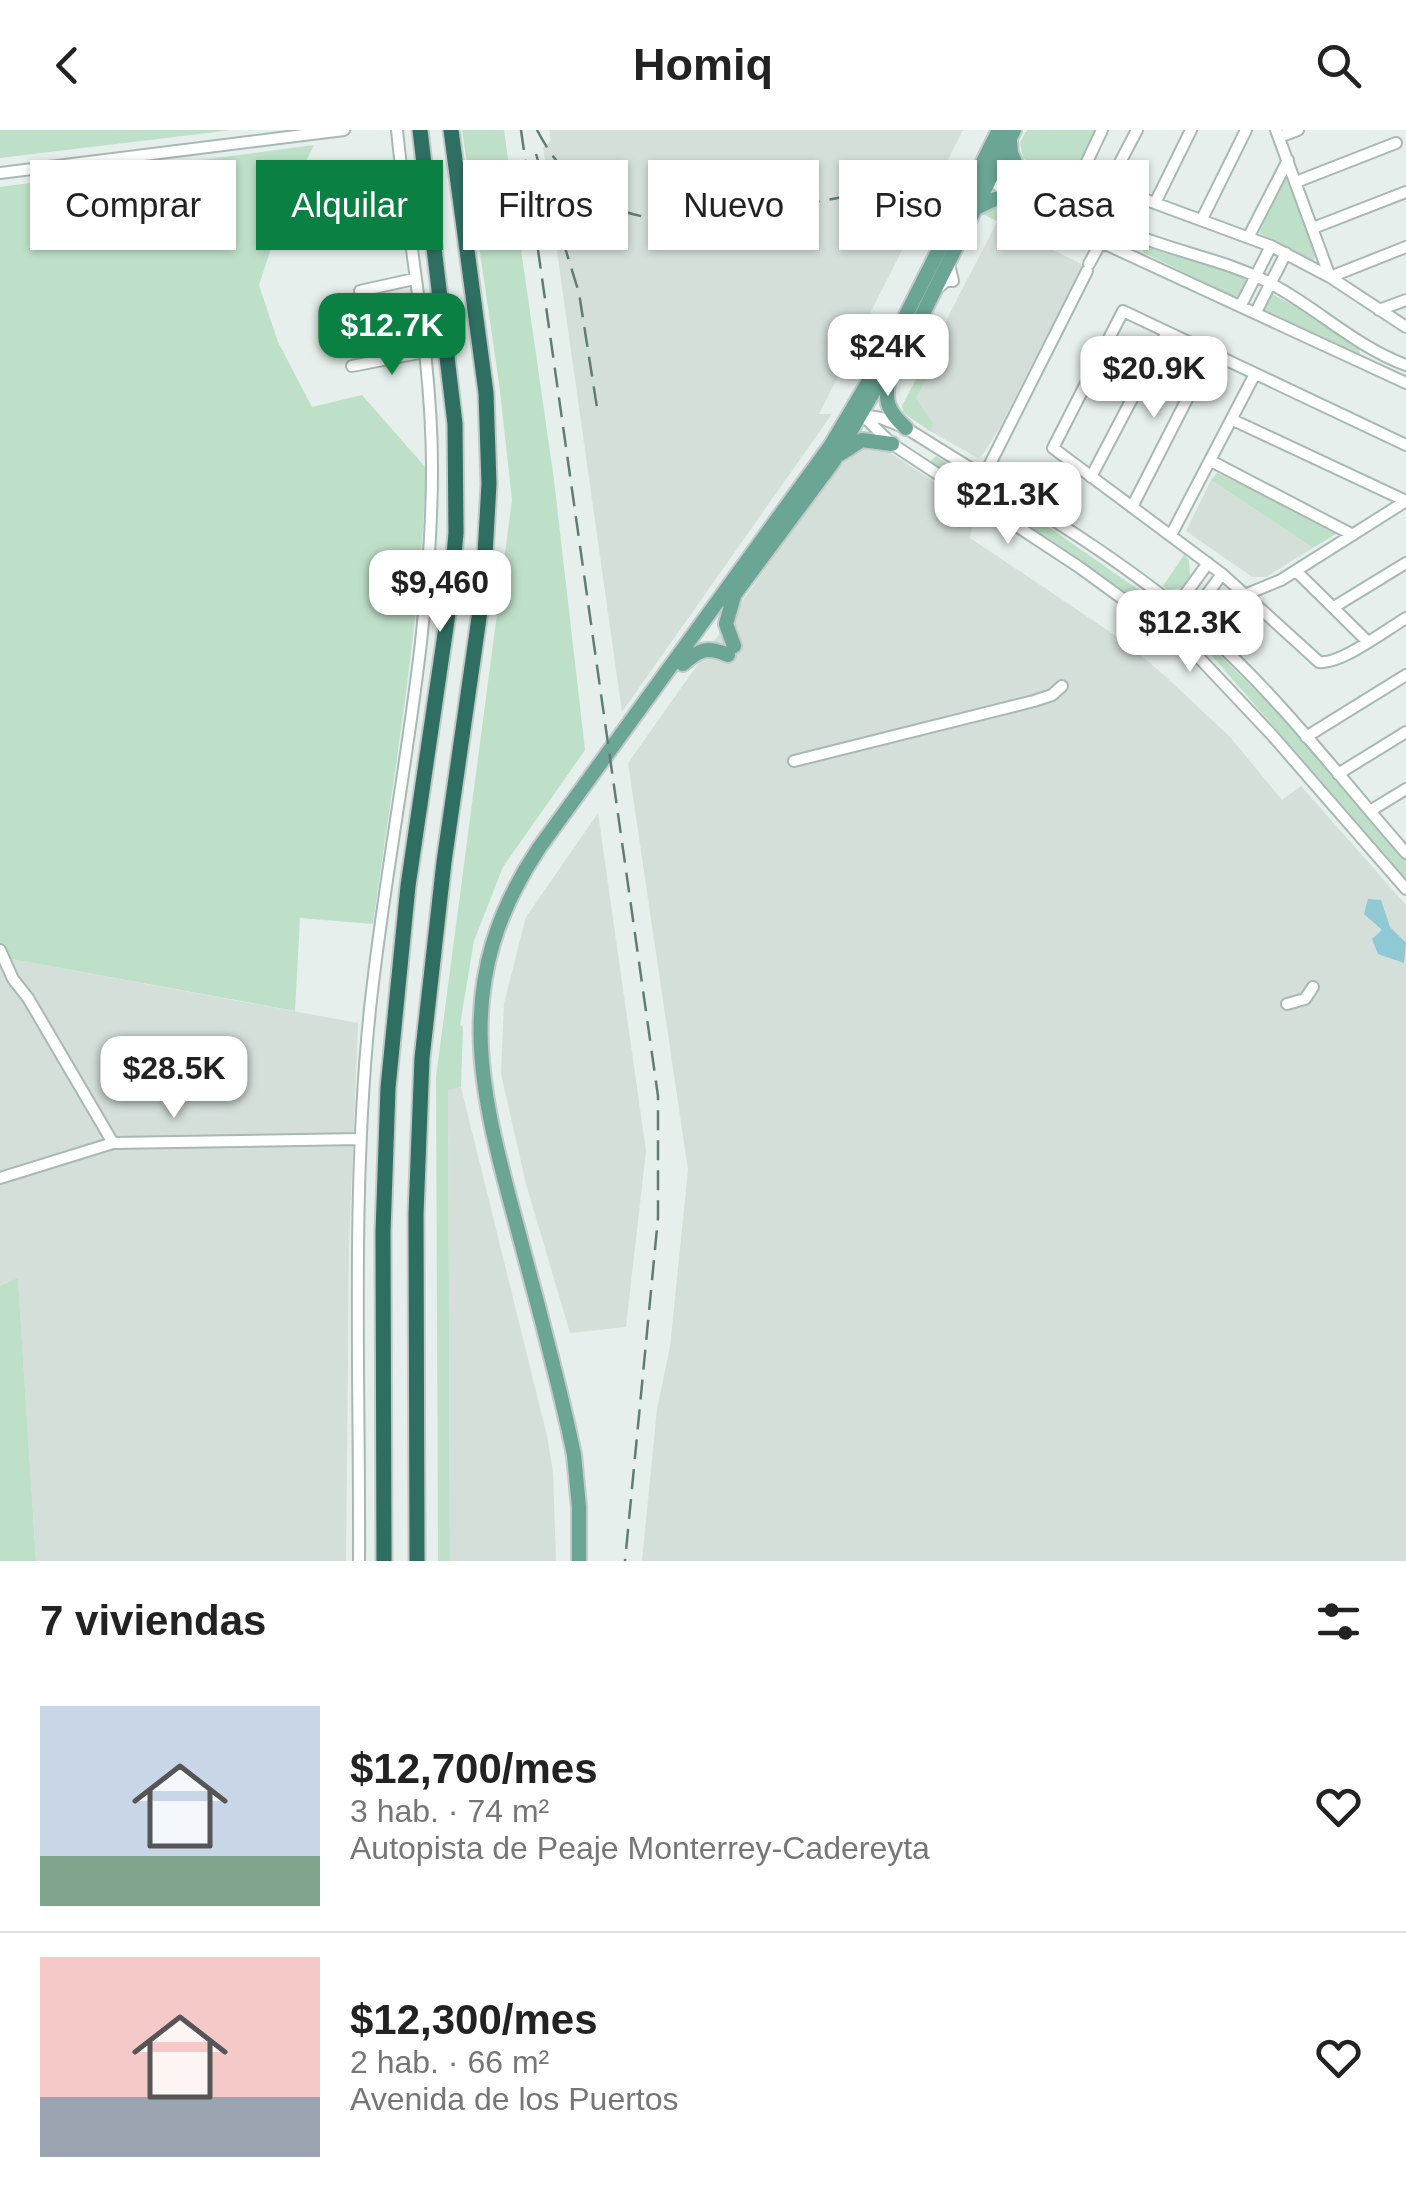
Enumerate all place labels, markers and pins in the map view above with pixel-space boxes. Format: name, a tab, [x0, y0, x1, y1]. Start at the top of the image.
pin: $12.7K	[311, 293, 473, 378]
pin: $24K	[829, 314, 947, 399]
pin: $20.9K	[1073, 336, 1235, 421]
pin: $21.3K	[927, 462, 1089, 547]
pin: $9,460	[359, 550, 521, 635]
pin: $12.3K	[1109, 590, 1271, 675]
pin: $28.5K	[93, 1036, 255, 1121]

